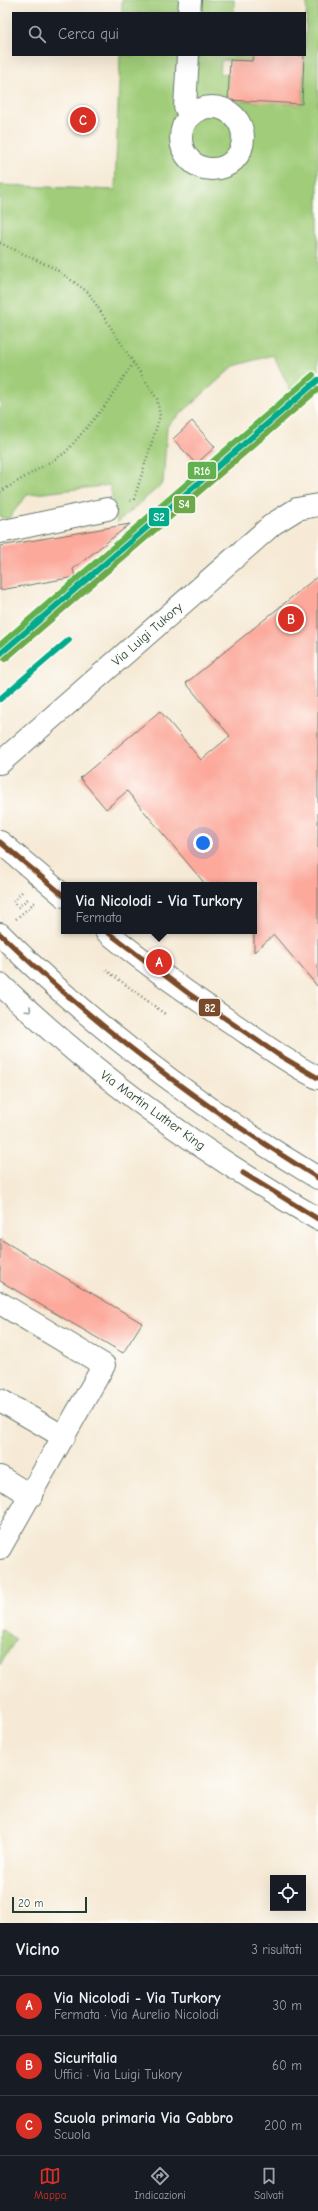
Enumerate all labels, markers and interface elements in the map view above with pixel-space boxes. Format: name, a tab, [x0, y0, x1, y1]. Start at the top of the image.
search box	[12, 12, 306, 56]
icon: search	[26, 23, 48, 45]
text: Cerca qui	[58, 25, 119, 43]
pin: C	[70, 105, 96, 135]
line badge: R16	[187, 461, 217, 480]
text: R16	[194, 465, 210, 478]
line badge: S4	[173, 495, 196, 514]
text: S4	[178, 498, 190, 511]
line badge: S2	[148, 507, 170, 527]
text: S2	[153, 511, 165, 524]
street label: Via Luigi Tukory	[109, 599, 185, 669]
pin: B	[278, 604, 304, 634]
your location	[193, 833, 213, 853]
popup	[61, 882, 257, 934]
text: Via Nicolodi - Via Turkory	[76, 892, 242, 910]
text: Fermata	[76, 910, 122, 925]
pin: A	[146, 947, 172, 977]
line badge: 82	[198, 998, 221, 1017]
text: 82	[204, 1002, 216, 1015]
one-way arrow	[24, 1006, 31, 1013]
street label: Via Martin Luther King	[98, 1067, 208, 1153]
map controls	[270, 1875, 306, 1911]
button: locate	[270, 1875, 306, 1911]
scale bar	[12, 1895, 87, 1914]
text: 20 m	[18, 1897, 43, 1910]
text: Vicino	[16, 1940, 59, 1959]
text: 3 risultati	[251, 1942, 302, 1957]
text: Via Nicolodi - Via Turkory	[54, 1989, 221, 2007]
text: A	[25, 1998, 33, 2013]
text: 30 m	[272, 1998, 302, 2013]
text: Fermata · Via Aurelio Nicolodi	[54, 2007, 219, 2022]
text: Sicuritalia	[54, 2049, 117, 2067]
text: B	[25, 2058, 33, 2073]
text: 60 m	[272, 2058, 302, 2073]
text: Uffici · Via Luigi Tukory	[54, 2067, 182, 2082]
text: Scuola primaria Via Gabbro	[54, 2109, 233, 2127]
text: C	[25, 2118, 33, 2133]
text: 200 m	[264, 2118, 302, 2133]
text: Scuola	[54, 2127, 91, 2142]
tab: Mappa	[34, 2165, 66, 2202]
tab: Indicazioni	[135, 2165, 186, 2202]
tab: Salvati	[254, 2165, 284, 2202]

